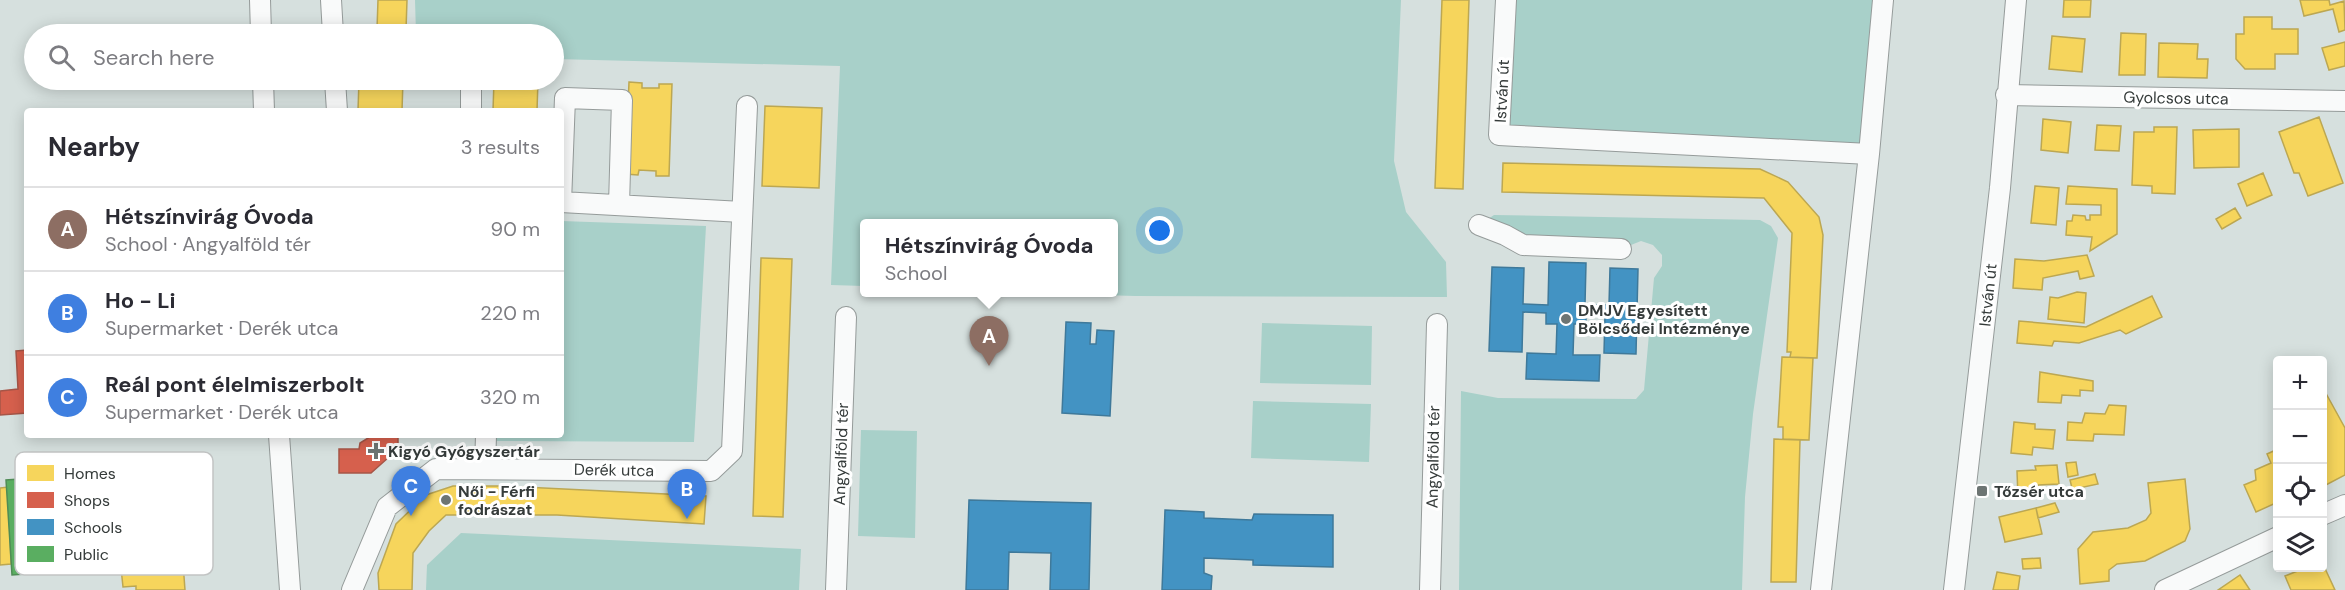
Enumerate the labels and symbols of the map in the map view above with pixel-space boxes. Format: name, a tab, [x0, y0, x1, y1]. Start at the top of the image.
street label: István út	[1490, 59, 1514, 123]
street label: Gyolcsos utca	[2123, 87, 2229, 109]
your location	[1145, 216, 1174, 245]
street label: István út	[1974, 262, 2002, 328]
place label: DMJV Egyesített Bölcsődei Intézménye	[1578, 300, 1750, 339]
marker: DMJV Egyesített Bölcsődei Intézménye	[1559, 312, 1573, 326]
pin: A	[970, 316, 1008, 366]
street label: Angyalföld tér	[829, 402, 853, 506]
street label: Angyalföld tér	[1422, 405, 1444, 509]
place label: Kigyó Gyógyszertár	[388, 441, 540, 462]
marker: Kigyó Gyógyszertár	[369, 444, 383, 458]
legend	[15, 452, 213, 575]
street label: Derék utca	[574, 459, 654, 481]
text: Homes	[64, 463, 116, 484]
pin: C	[392, 466, 430, 516]
pin: B	[668, 470, 706, 519]
place label: Női - Férfi fodrászat	[458, 481, 535, 520]
place label: Tőzsér utca	[1994, 481, 2084, 502]
marker: Tőzsér utca	[1975, 484, 1989, 498]
text: Shops	[64, 490, 110, 511]
marker: Női - Férfi fodrászat	[439, 493, 453, 507]
text: Schools	[64, 517, 122, 538]
text: Public	[64, 544, 109, 565]

